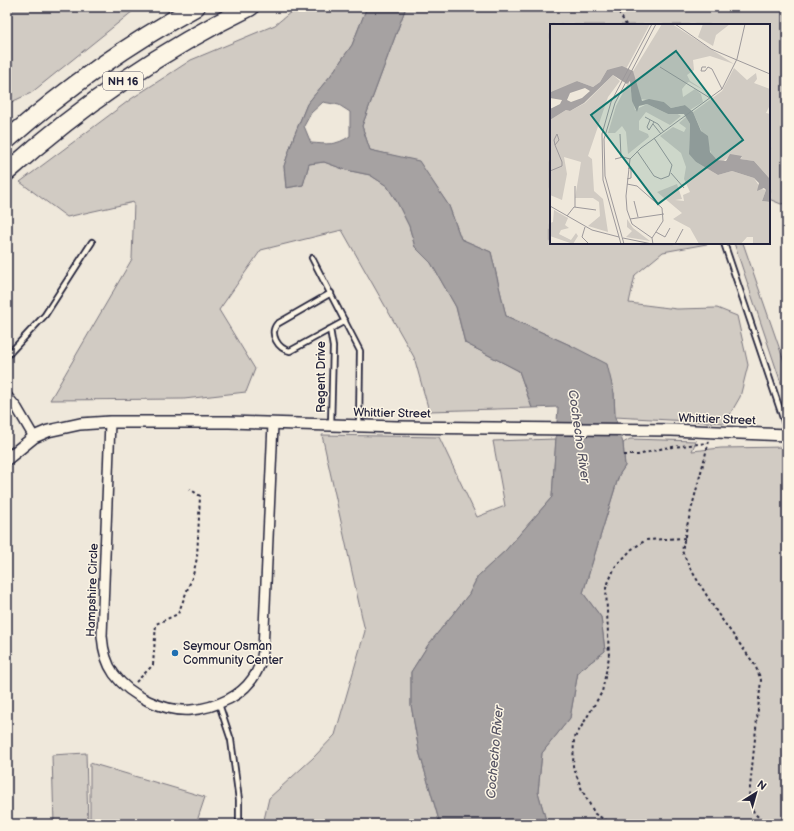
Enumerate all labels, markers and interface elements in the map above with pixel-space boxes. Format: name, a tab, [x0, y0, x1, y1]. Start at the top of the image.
inset map	[550, 24, 770, 244]
road number: NH 16	[103, 72, 143, 90]
street label: Regent Drive	[314, 341, 329, 413]
water label: Cochecho River	[565, 389, 594, 485]
street label: Whittier Street	[353, 405, 431, 422]
street label: Whittier Street	[678, 411, 756, 428]
street label: Hampshire Circle	[83, 543, 102, 637]
place label: Seymour Osman Community Center	[183, 639, 284, 668]
marker: Seymour Osman Community Center	[170, 648, 180, 658]
water label: Cochecho River	[483, 703, 507, 799]
north arrow	[736, 773, 776, 813]
text: N	[755, 778, 769, 793]

